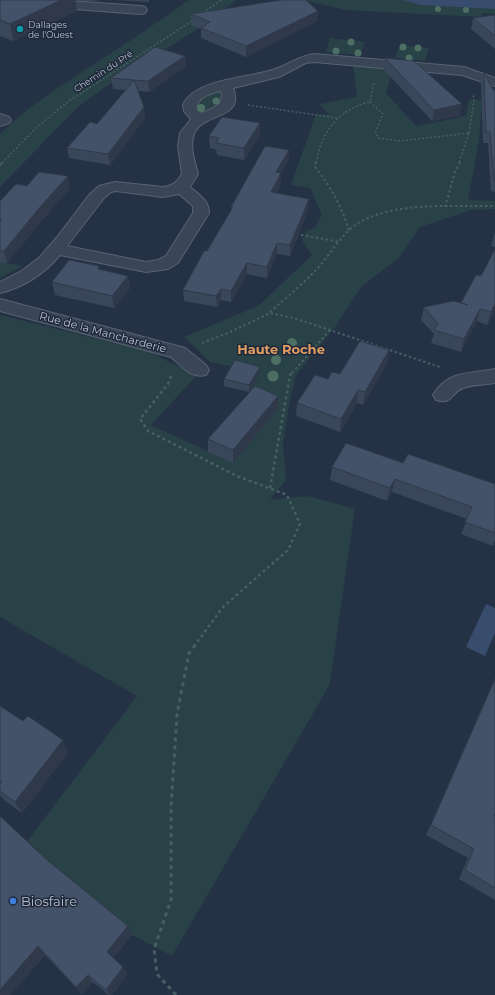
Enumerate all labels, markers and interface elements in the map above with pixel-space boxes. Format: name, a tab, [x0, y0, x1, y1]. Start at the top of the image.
place label: Dallages de l'Ouest	[28, 19, 73, 40]
marker: Dallages de l'Ouest	[15, 24, 25, 34]
street label: Chemin du Pré	[71, 48, 135, 94]
street label: Rue de la Mancharderie	[38, 308, 168, 356]
district label: Haute Roche	[237, 341, 325, 357]
place label: Biosfaire	[21, 893, 77, 909]
marker: Biosfaire	[8, 896, 18, 906]

